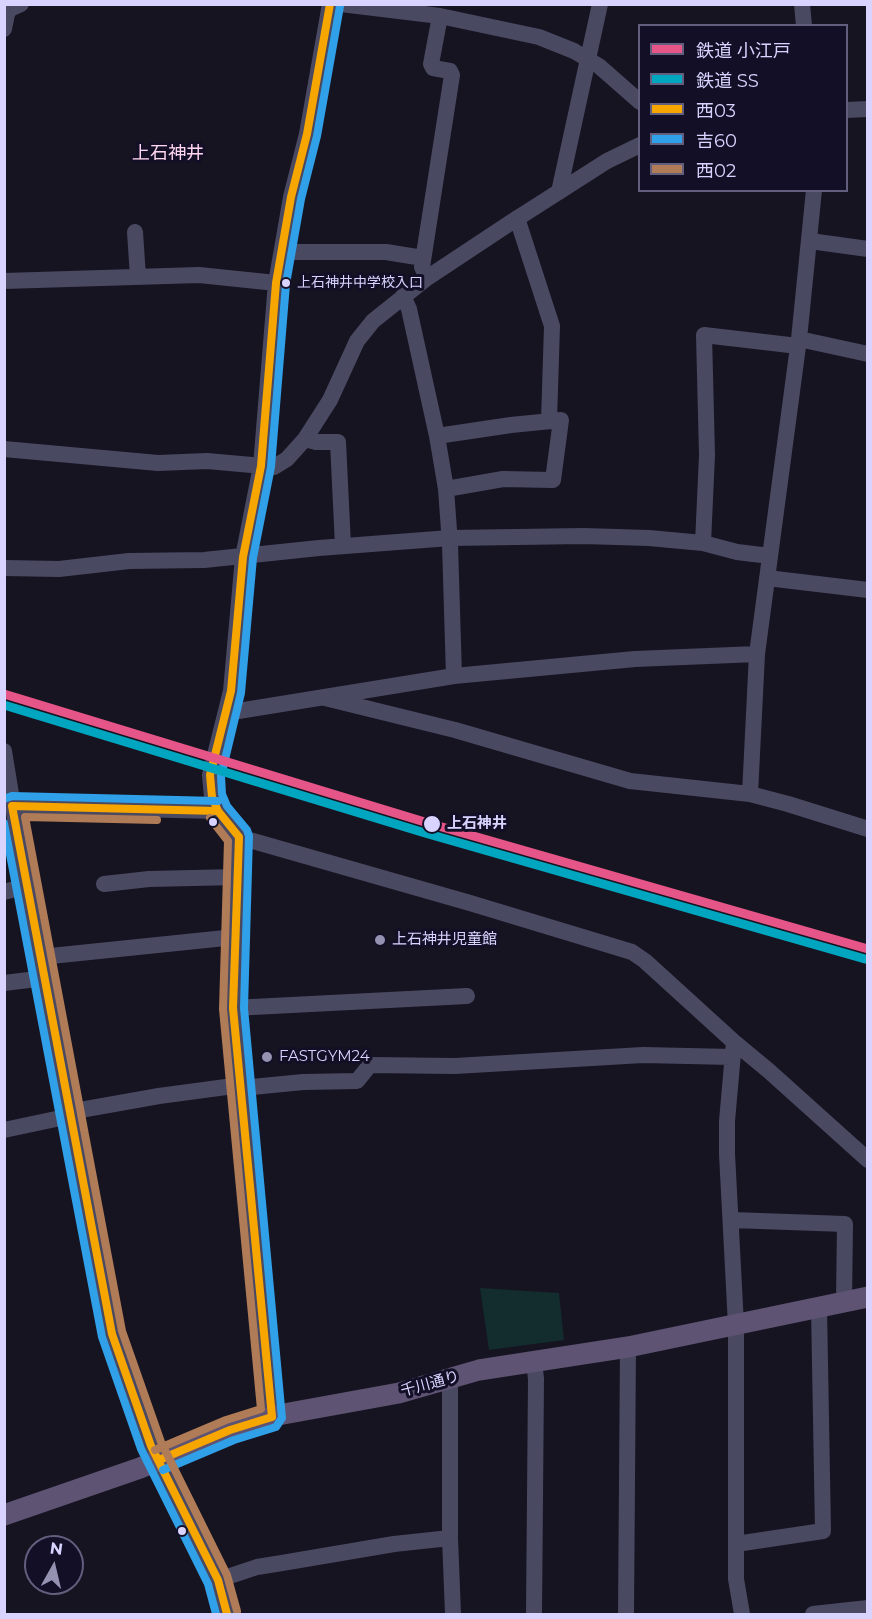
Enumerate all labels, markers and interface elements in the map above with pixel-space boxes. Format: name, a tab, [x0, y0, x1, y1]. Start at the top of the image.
legend	[638, 24, 848, 192]
text: 鉄道 小江戸	[696, 40, 791, 62]
text: 鉄道 SS	[696, 70, 759, 92]
text: 西03	[696, 100, 736, 122]
text: 吉60	[696, 130, 737, 152]
district label: 上石神井	[132, 143, 204, 165]
text: 西02	[696, 160, 736, 182]
place label: 上石神井中学校入口	[297, 275, 423, 291]
marker: 上石神井中学校入口	[280, 277, 292, 289]
marker: 上石神井	[422, 814, 442, 834]
place label: 上石神井	[447, 815, 507, 833]
unlabelled marker	[207, 816, 219, 828]
place label: 上石神井児童館	[392, 931, 497, 949]
marker: 上石神井児童館	[373, 933, 387, 947]
place label: FASTGYM24	[279, 1048, 370, 1066]
marker: FASTGYM24	[260, 1050, 274, 1064]
street label: 千川通り	[399, 1368, 461, 1400]
unlabelled marker	[176, 1525, 188, 1537]
north arrow	[24, 1535, 84, 1595]
text: N	[49, 1538, 64, 1559]

